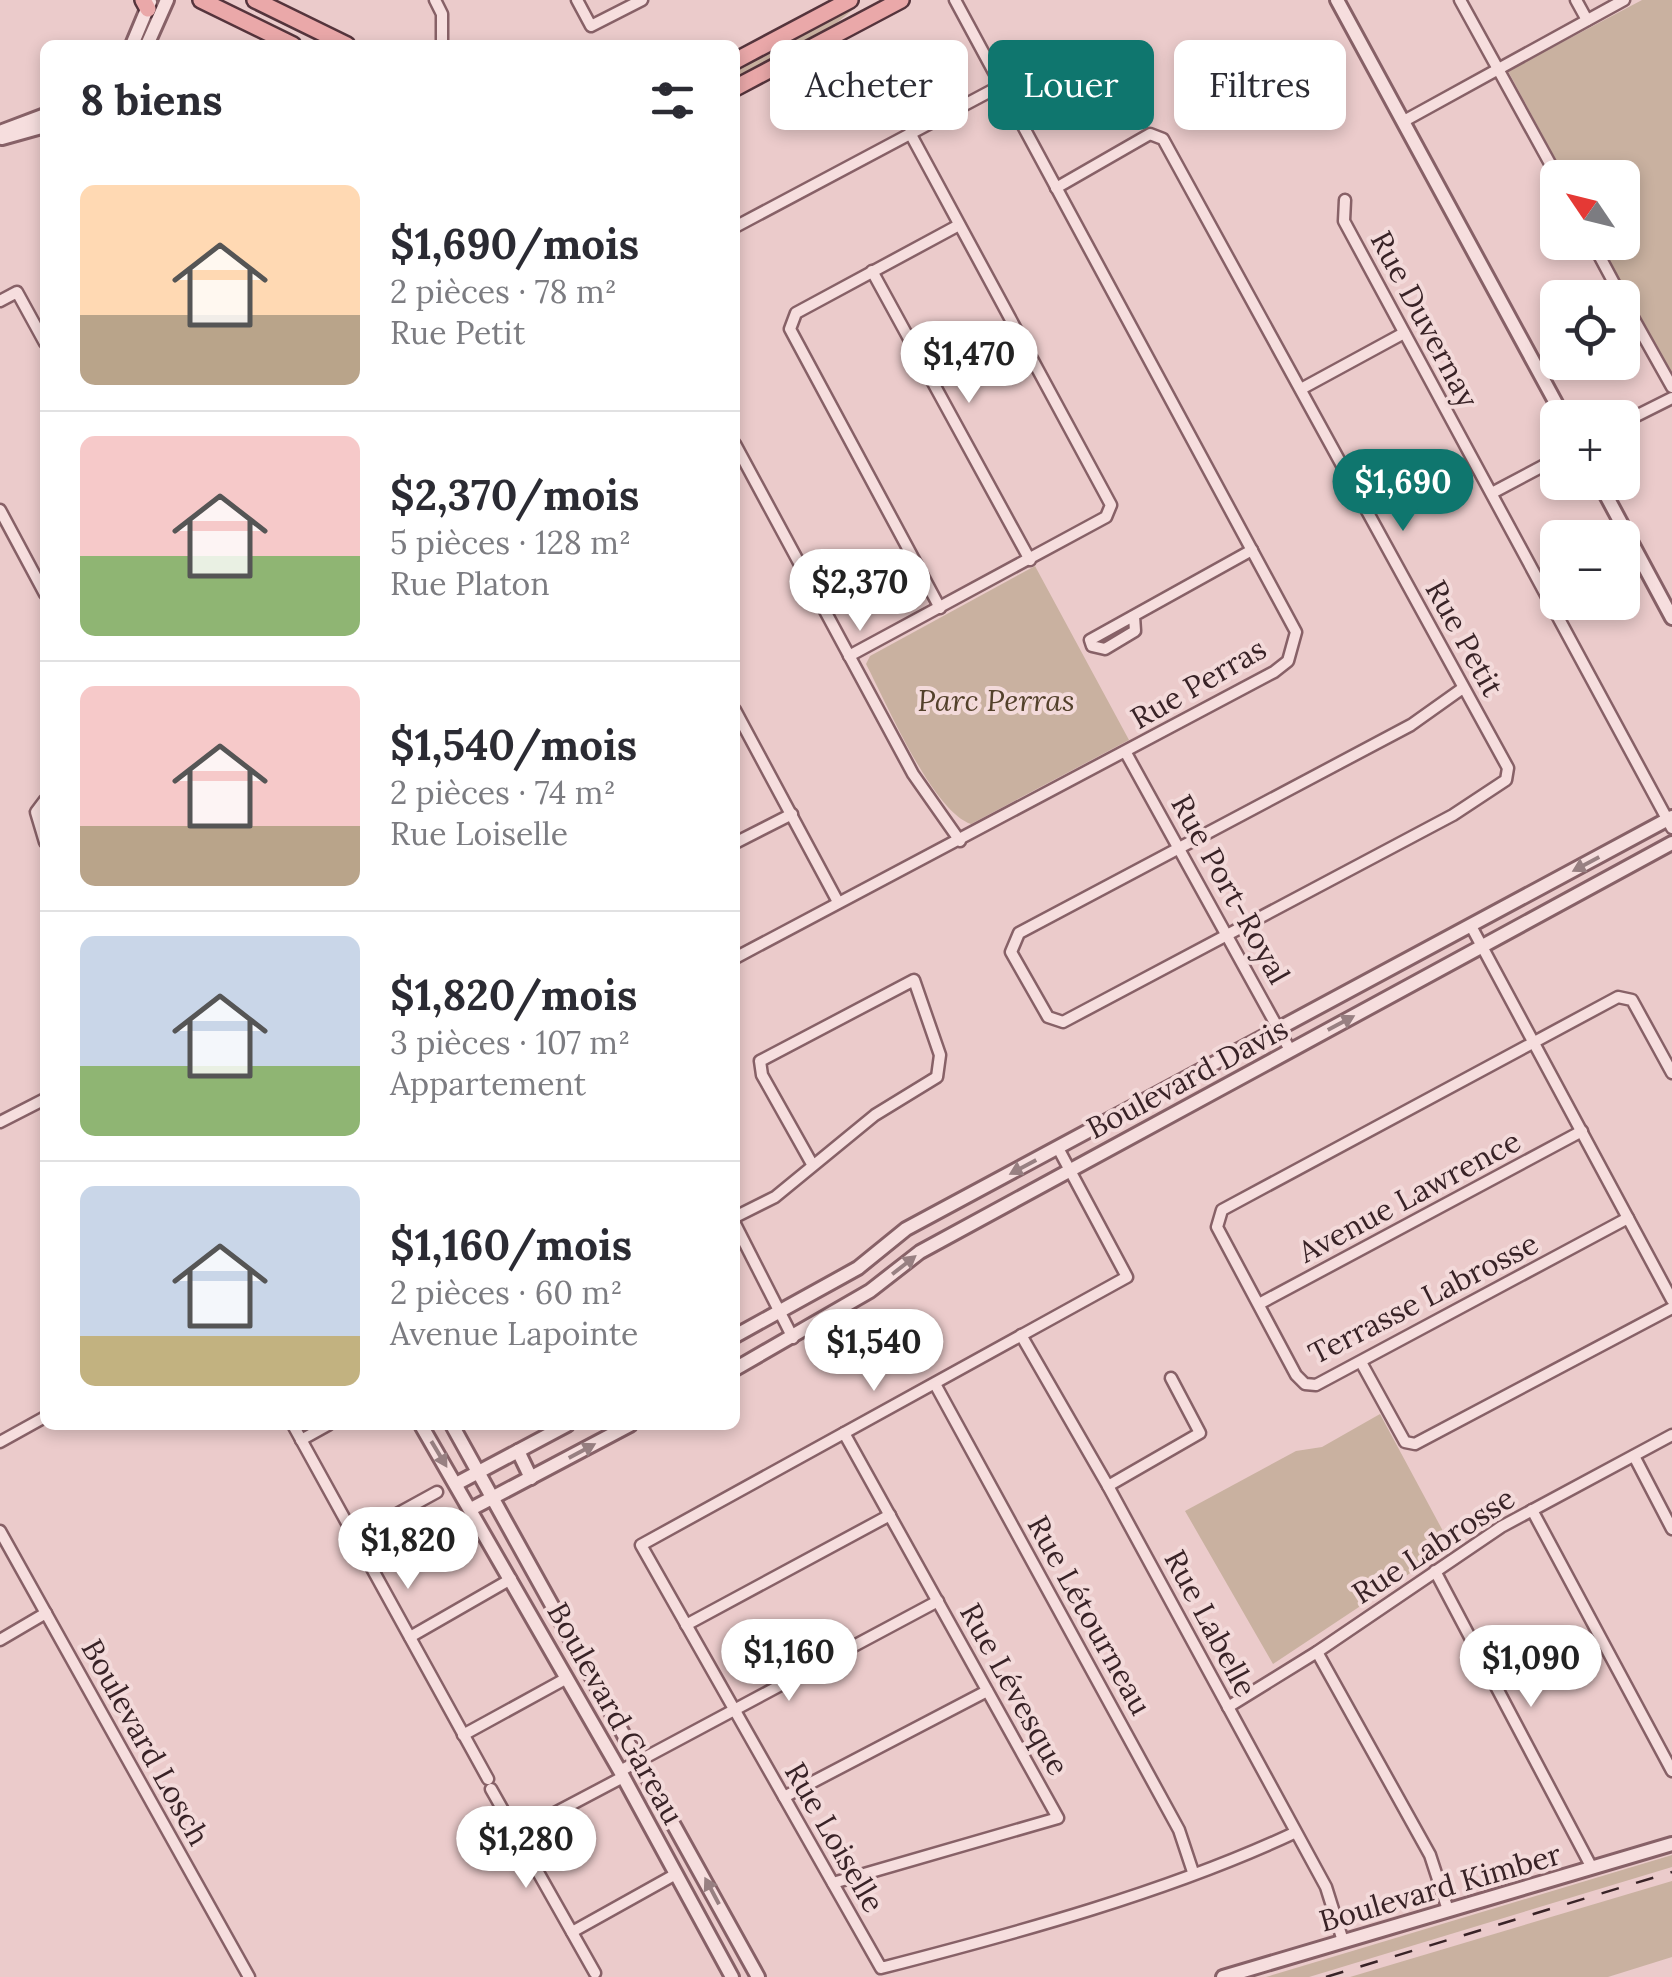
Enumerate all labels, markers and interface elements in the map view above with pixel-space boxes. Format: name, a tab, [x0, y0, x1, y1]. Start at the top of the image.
chip: Acheter	[770, 40, 968, 130]
chip: Louer	[988, 40, 1154, 130]
chip: Filtres	[1174, 40, 1346, 130]
text: 8 biens	[80, 73, 223, 127]
icon: filters	[645, 73, 700, 128]
north arrow	[1540, 160, 1640, 260]
map controls	[1540, 160, 1640, 620]
text: $1,690/mois	[390, 217, 639, 271]
street label: Rue Duvernay	[1362, 224, 1488, 414]
icon: home	[160, 225, 280, 345]
text: 2 pièces · 78 m²	[390, 271, 617, 312]
button: locate	[1540, 280, 1640, 380]
text: Rue Petit	[390, 312, 525, 353]
pin: $1,470	[888, 321, 1050, 406]
text: $1,470	[923, 333, 1015, 374]
button: +	[1540, 400, 1640, 500]
pin: $1,690	[1322, 449, 1484, 534]
text: $1,690	[1355, 461, 1452, 502]
text: $2,370/mois	[390, 468, 639, 522]
icon: home	[160, 476, 280, 596]
button: −	[1540, 520, 1640, 620]
text: 5 pièces · 128 m²	[390, 522, 631, 563]
pin: $2,370	[779, 549, 941, 634]
text: $2,370	[811, 561, 909, 602]
text: Rue Platon	[390, 563, 550, 604]
street label: Rue Petit	[1418, 573, 1513, 703]
street label: Rue Perras	[1123, 629, 1273, 737]
park label: Parc Perras	[917, 681, 1075, 719]
text: $1,540/mois	[390, 718, 637, 772]
icon: home	[160, 726, 280, 846]
text: 2 pièces · 74 m²	[390, 772, 616, 813]
street label: Rue Port-Royal	[1162, 788, 1299, 991]
text: Rue Loiselle	[390, 813, 568, 854]
one-way arrow	[1572, 855, 1601, 872]
text: $1,820/mois	[390, 968, 637, 1022]
icon: home	[160, 976, 280, 1096]
street label: Boulevard Davis	[1080, 1009, 1294, 1147]
one-way arrow	[1326, 1015, 1355, 1032]
text: 3 pièces · 107 m²	[390, 1022, 630, 1063]
text: Appartement	[390, 1063, 586, 1104]
street label: Avenue Lawrence	[1291, 1121, 1527, 1271]
one-way arrow	[1008, 1158, 1037, 1175]
text: $1,160/mois	[390, 1218, 632, 1272]
street label: Terrasse Labrosse	[1302, 1224, 1544, 1372]
icon: home	[160, 1226, 280, 1346]
one-way arrow	[891, 1255, 916, 1276]
text: 2 pièces · 60 m²	[390, 1272, 622, 1313]
pin: $1,540	[793, 1309, 955, 1394]
text: Avenue Lapointe	[390, 1313, 638, 1354]
text: $1,540	[826, 1321, 922, 1362]
one-way arrow	[430, 1440, 447, 1468]
one-way arrow	[567, 1443, 596, 1460]
street label: Rue Labrosse	[1345, 1478, 1521, 1612]
pin: $1,820	[327, 1507, 489, 1592]
street label: Rue Létourneau	[1020, 1509, 1160, 1721]
text: $1,820	[360, 1519, 456, 1560]
street label: Rue Labelle	[1157, 1543, 1265, 1703]
street label: Boulevard Gareau	[539, 1595, 693, 1831]
street label: Rue Lévesque	[952, 1596, 1078, 1782]
pin: $1,160	[708, 1619, 870, 1704]
pin: $1,090	[1450, 1625, 1612, 1710]
text: $1,160	[743, 1631, 835, 1672]
street label: Boulevard Losch	[74, 1632, 218, 1852]
text: $1,090	[1482, 1637, 1580, 1678]
street label: Rue Loiselle	[777, 1755, 893, 1919]
pin: $1,280	[445, 1806, 607, 1891]
text: $1,280	[478, 1818, 574, 1859]
street label: Boulevard Kimber	[1315, 1834, 1565, 1940]
one-way arrow	[704, 1877, 721, 1906]

